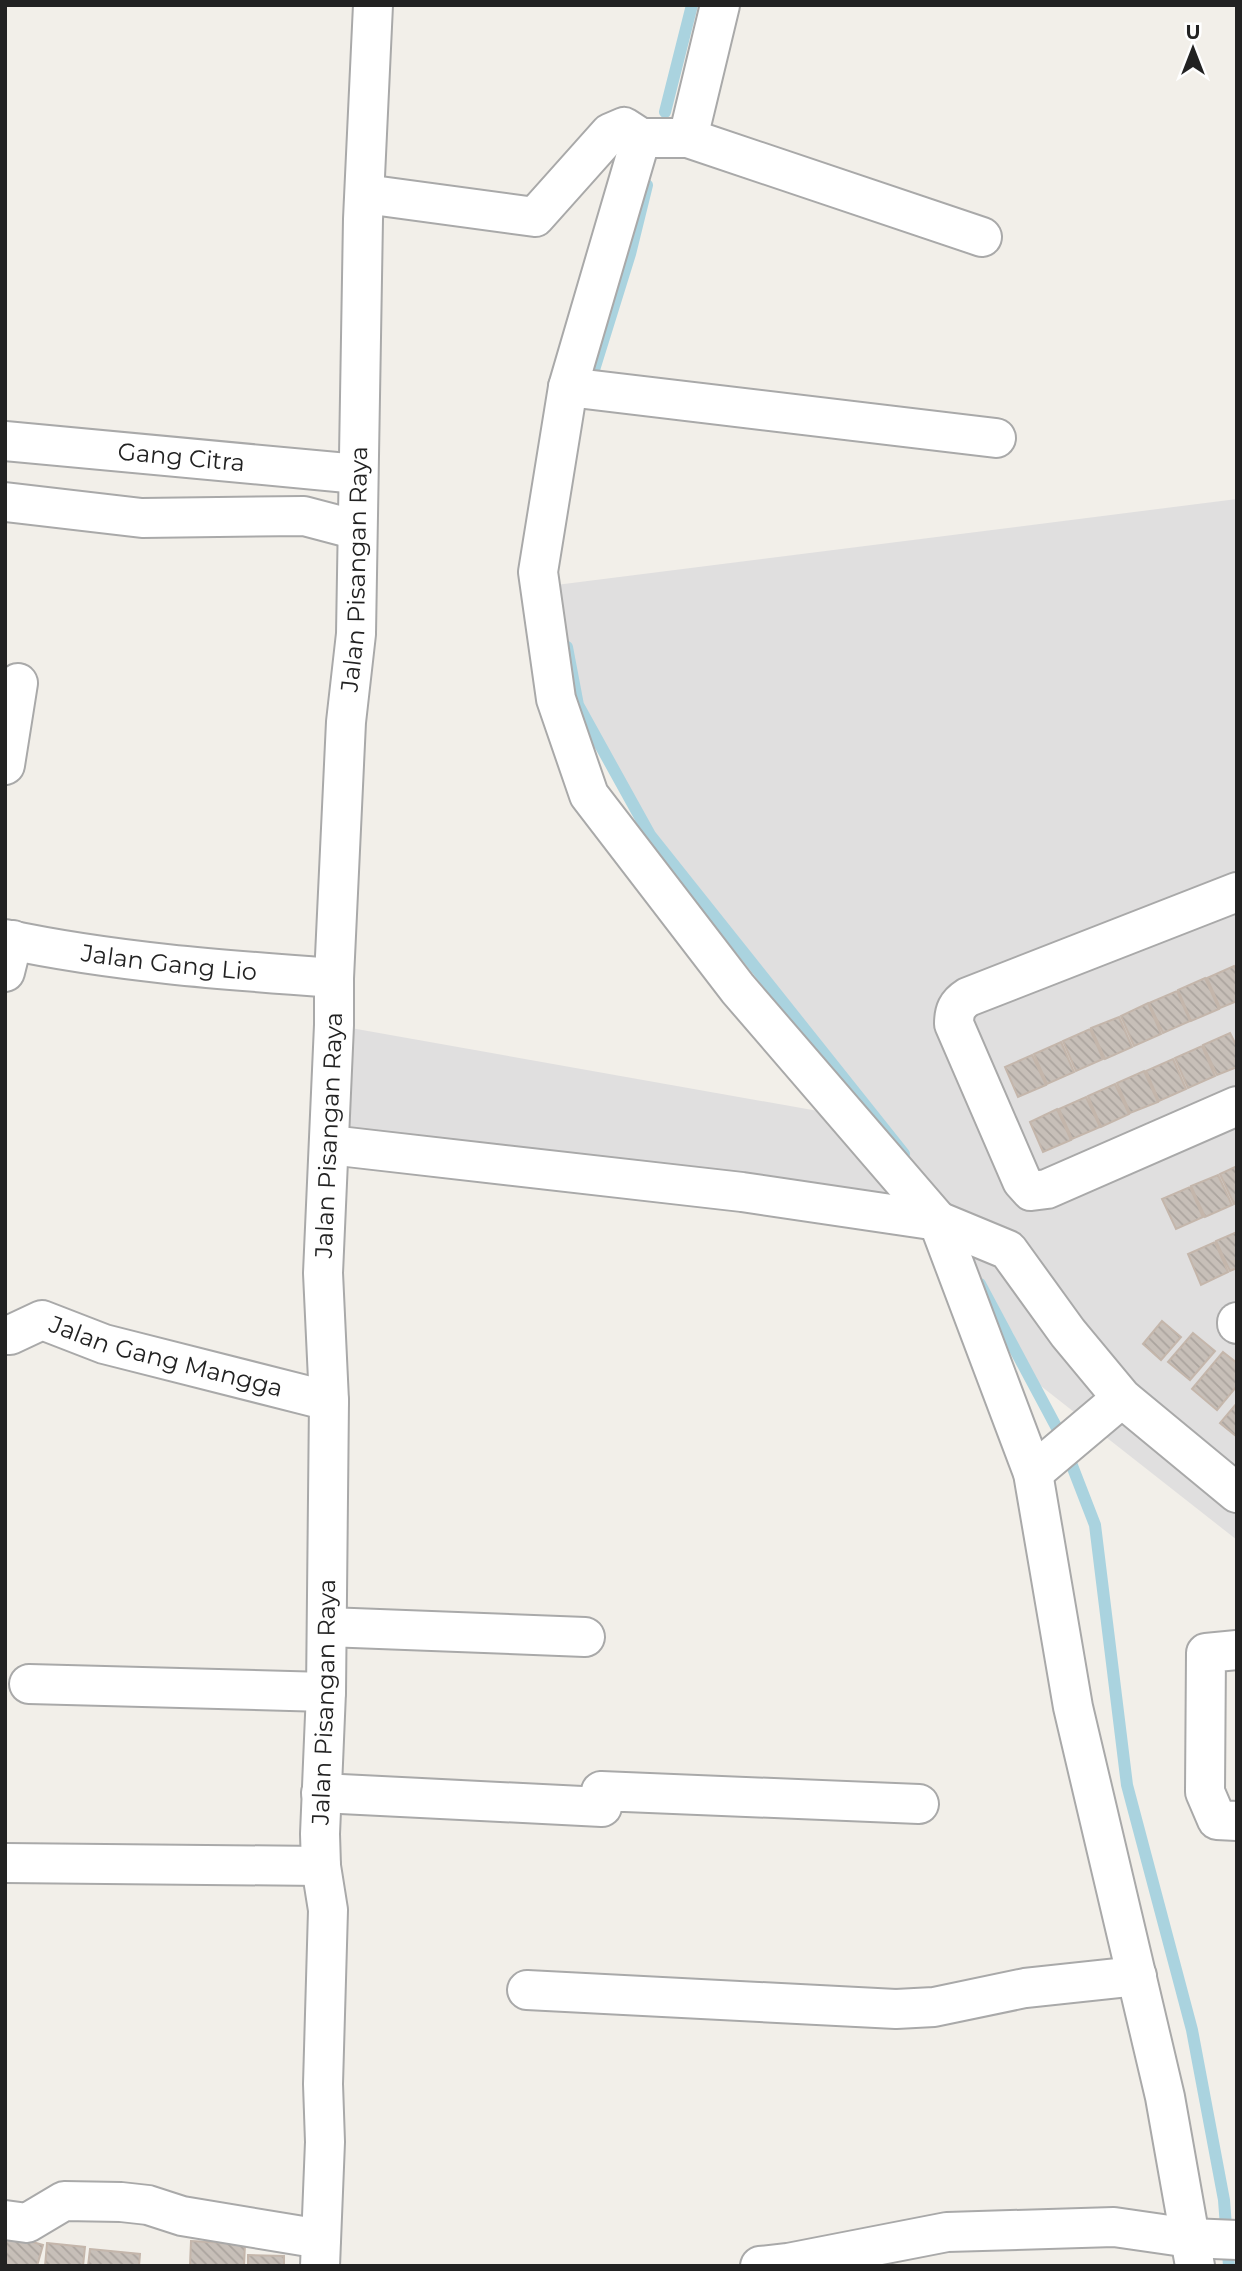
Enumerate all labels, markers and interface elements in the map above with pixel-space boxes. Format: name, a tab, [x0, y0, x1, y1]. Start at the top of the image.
north arrow	[1158, 14, 1228, 84]
text: U	[1186, 21, 1200, 44]
street label: Gang Citra	[116, 437, 246, 477]
street label: Jalan Pisangan Raya	[334, 446, 373, 694]
street label: Jalan Gang Lio	[78, 938, 258, 986]
street label: Jalan Pisangan Raya	[309, 1012, 348, 1260]
street label: Jalan Gang Mangga	[44, 1309, 286, 1403]
street label: Jalan Pisangan Raya	[305, 1579, 341, 1826]

